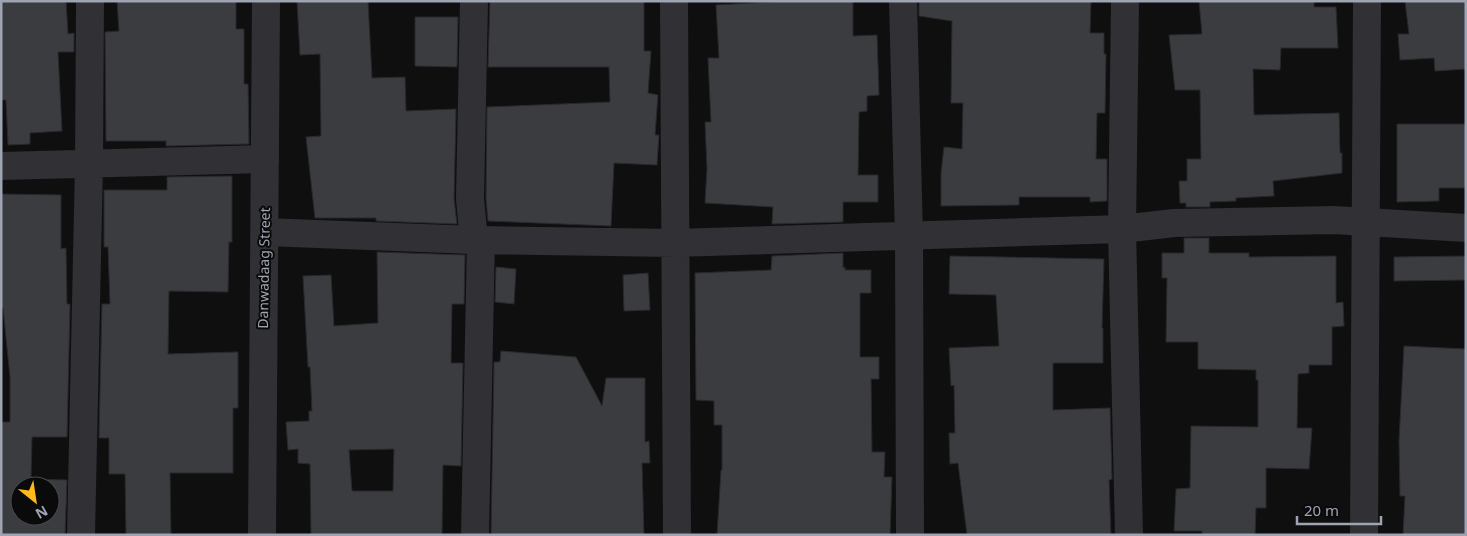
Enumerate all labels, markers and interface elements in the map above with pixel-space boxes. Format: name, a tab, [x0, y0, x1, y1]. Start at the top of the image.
street label: Danwadaag Street	[253, 207, 274, 329]
north arrow	[10, 476, 60, 526]
scale bar	[1297, 494, 1381, 526]
text: 20 m	[1304, 500, 1339, 520]
text: N	[32, 502, 51, 524]

